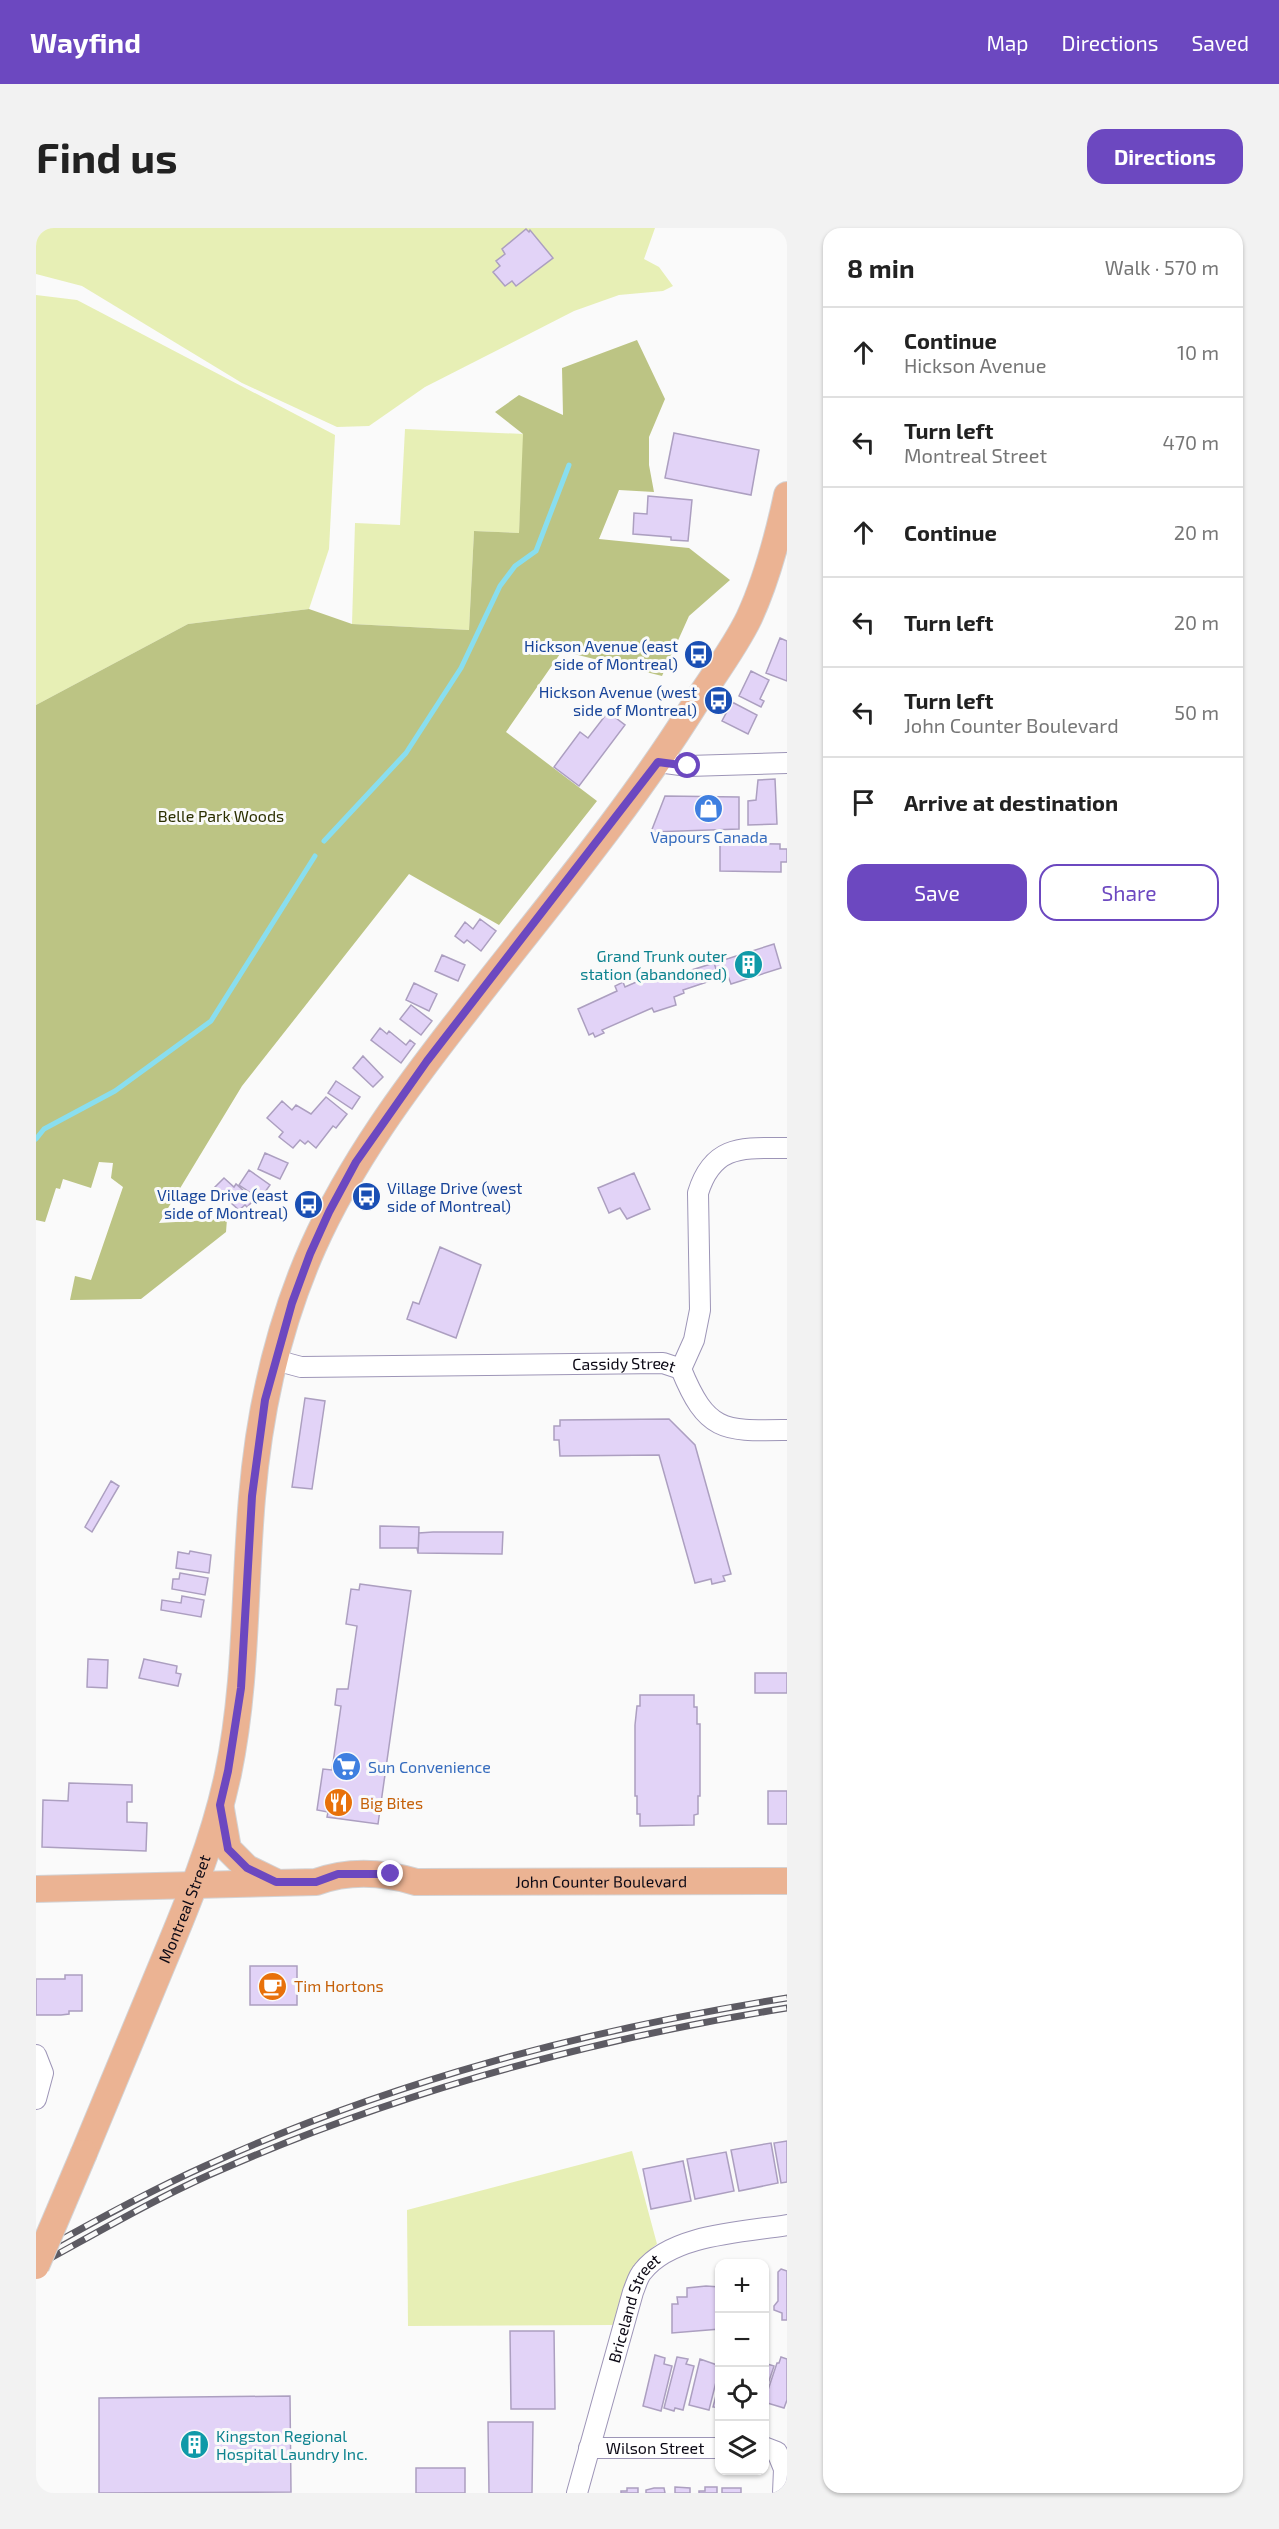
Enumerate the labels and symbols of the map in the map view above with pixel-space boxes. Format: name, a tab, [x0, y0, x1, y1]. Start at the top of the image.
place label: Hickson Avenue (east side of Montreal)	[524, 636, 678, 673]
bus stop icon: Hickson Avenue (east side of Montreal)	[683, 639, 715, 671]
place label: Hickson Avenue (west side of Montreal)	[539, 682, 697, 719]
bus stop icon: Hickson Avenue (west side of Montreal)	[702, 685, 734, 717]
route start	[674, 752, 700, 778]
shop icon: Vapours Canada	[693, 793, 725, 825]
park label: Belle Park Woods	[158, 806, 284, 825]
place label: Vapours Canada	[650, 827, 768, 846]
place label: Grand Trunk outer station (abandoned)	[580, 946, 728, 983]
building icon: Grand Trunk outer station (abandoned)	[732, 949, 764, 981]
place label: Village Drive (west side of Montreal)	[387, 1178, 522, 1215]
bus stop icon: Village Drive (west side of Montreal)	[350, 1181, 382, 1213]
place label: Village Drive (east side of Montreal)	[157, 1185, 288, 1222]
bus stop icon: Village Drive (east side of Montreal)	[293, 1188, 325, 1220]
street label: Cassidy Street	[572, 1353, 678, 1376]
supermarket icon: Sun Convenience	[331, 1751, 363, 1783]
place label: Sun Convenience	[368, 1757, 491, 1776]
restaurant icon: Big Bites	[323, 1787, 355, 1819]
place label: Big Bites	[360, 1793, 423, 1812]
street label: Montreal Street	[154, 1852, 214, 1966]
route end	[377, 1860, 403, 1886]
street label: John Counter Boulevard	[515, 1871, 687, 1891]
cafe icon: Tim Hortons	[257, 1970, 289, 2002]
place label: Tim Hortons	[294, 1976, 384, 1995]
street label: Briceland Street	[604, 2249, 663, 2365]
place label: Kingston Regional Hospital Laundry Inc.	[216, 2426, 368, 2463]
building icon: Kingston Regional Hospital Laundry Inc.	[179, 2429, 211, 2461]
street label: Wilson Street	[606, 2438, 704, 2457]

